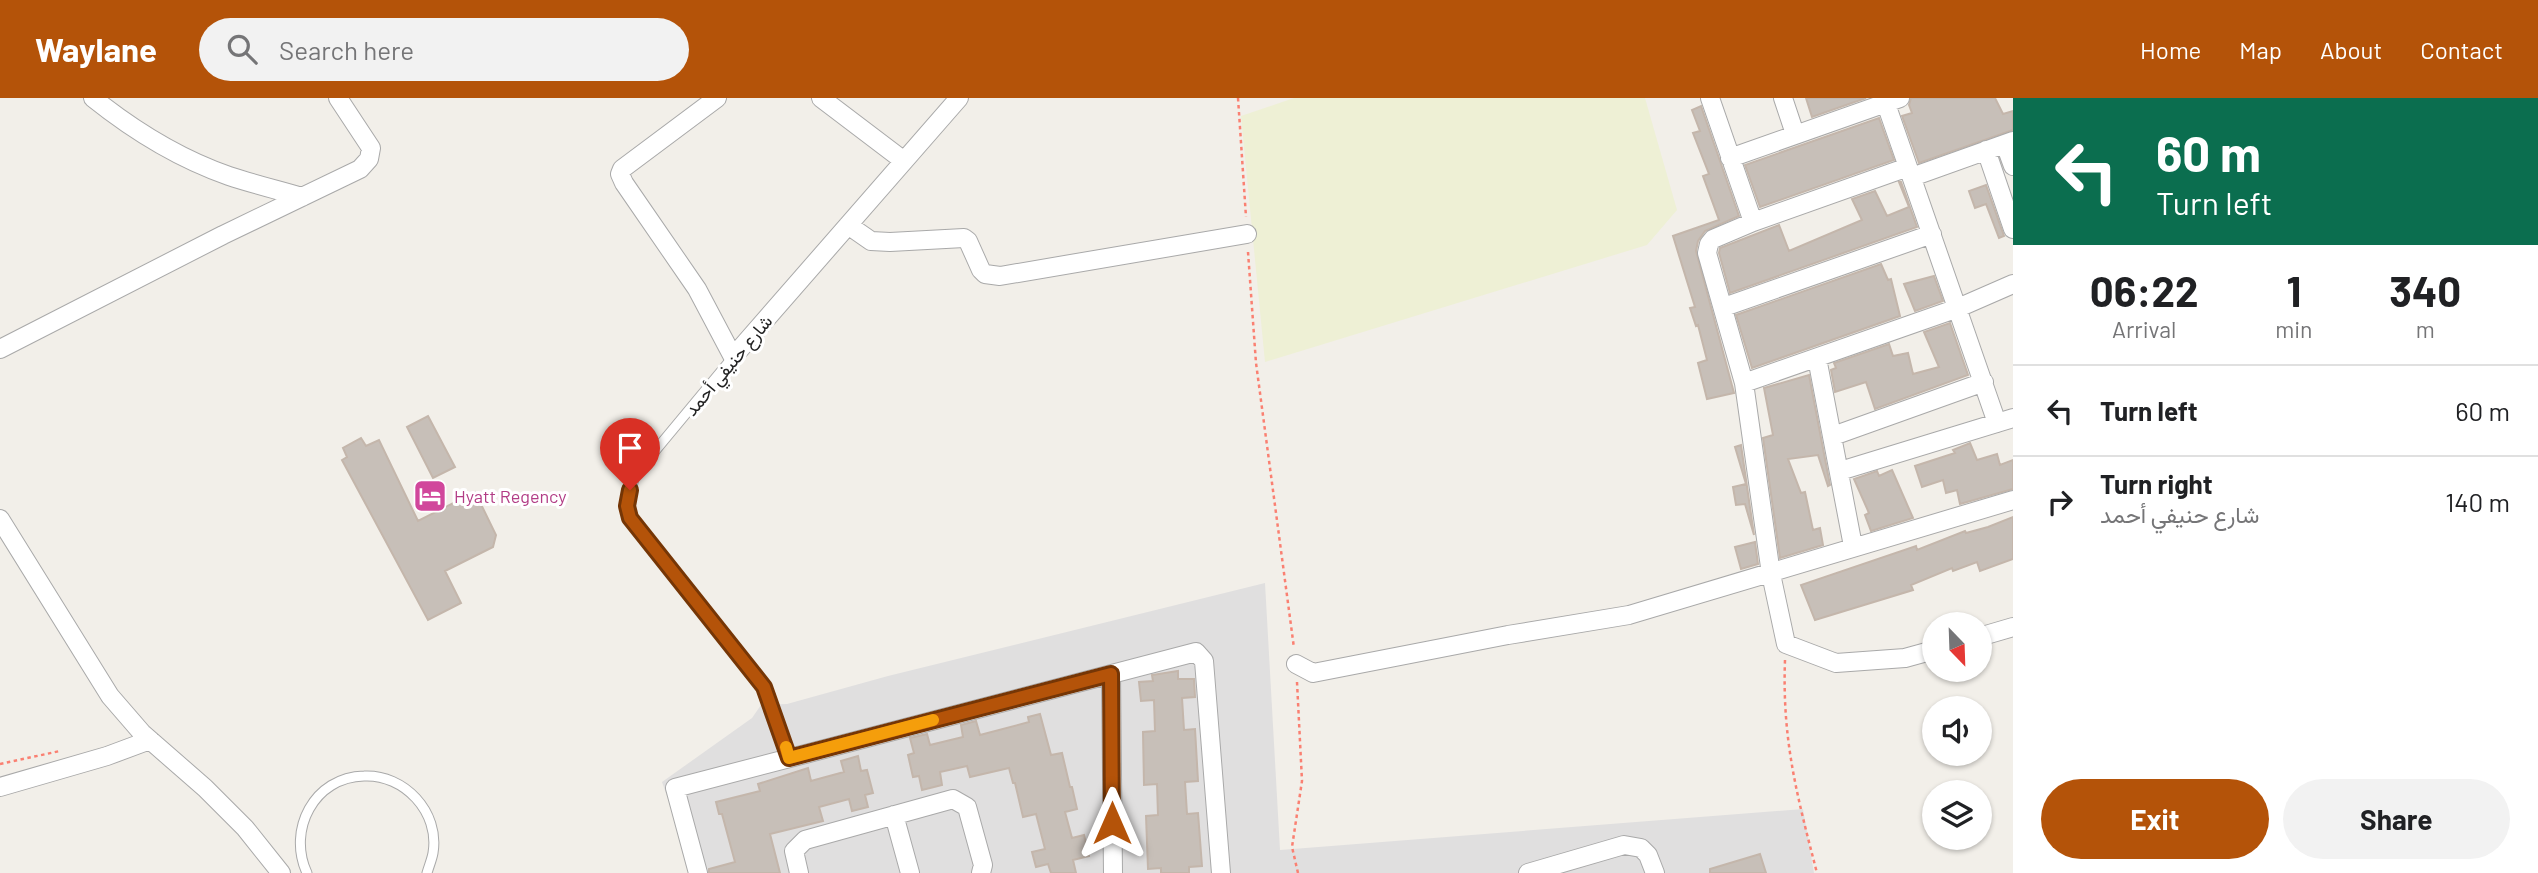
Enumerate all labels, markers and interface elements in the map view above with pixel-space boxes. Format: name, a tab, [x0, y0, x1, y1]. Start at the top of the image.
search box	[199, 18, 689, 81]
text: Waylane	[35, 29, 157, 69]
icon: search	[223, 30, 261, 68]
text: Search here	[279, 34, 414, 65]
text: Home	[2140, 35, 2201, 64]
text: Map	[2239, 35, 2282, 64]
text: About	[2320, 35, 2382, 64]
text: Contact	[2420, 35, 2503, 64]
text: 60 m	[2156, 123, 2261, 182]
icon: left	[2041, 126, 2132, 217]
text: Turn left	[2156, 183, 2273, 221]
text: 06:22	[2090, 265, 2199, 315]
text: 1	[2286, 265, 2301, 315]
text: 340	[2389, 265, 2461, 315]
street label: شارع حنيفي أحمد	[679, 310, 780, 423]
text: Arrival	[2112, 315, 2176, 343]
text: min	[2275, 315, 2313, 343]
text: m	[2416, 315, 2435, 343]
icon: left	[2041, 392, 2079, 430]
text: Turn left	[2100, 395, 2198, 426]
text: 60 m	[2455, 395, 2510, 426]
pin	[600, 418, 660, 490]
icon: arrive	[611, 429, 649, 467]
text: Turn right	[2100, 468, 2213, 499]
hotel icon: Hyatt Regency	[411, 477, 449, 515]
icon: right	[2041, 483, 2079, 521]
place label: Hyatt Regency	[454, 485, 567, 507]
text: 140 m	[2445, 486, 2510, 517]
text: شارع حنيفي أحمد	[2100, 500, 2260, 528]
north arrow	[1922, 612, 1992, 682]
map controls	[1922, 612, 1992, 850]
button: sound	[1922, 696, 1992, 766]
button: Exit	[2041, 779, 2269, 859]
button: Share	[2283, 779, 2510, 859]
button: layers	[1922, 780, 1992, 850]
position arrow	[1075, 786, 1149, 860]

